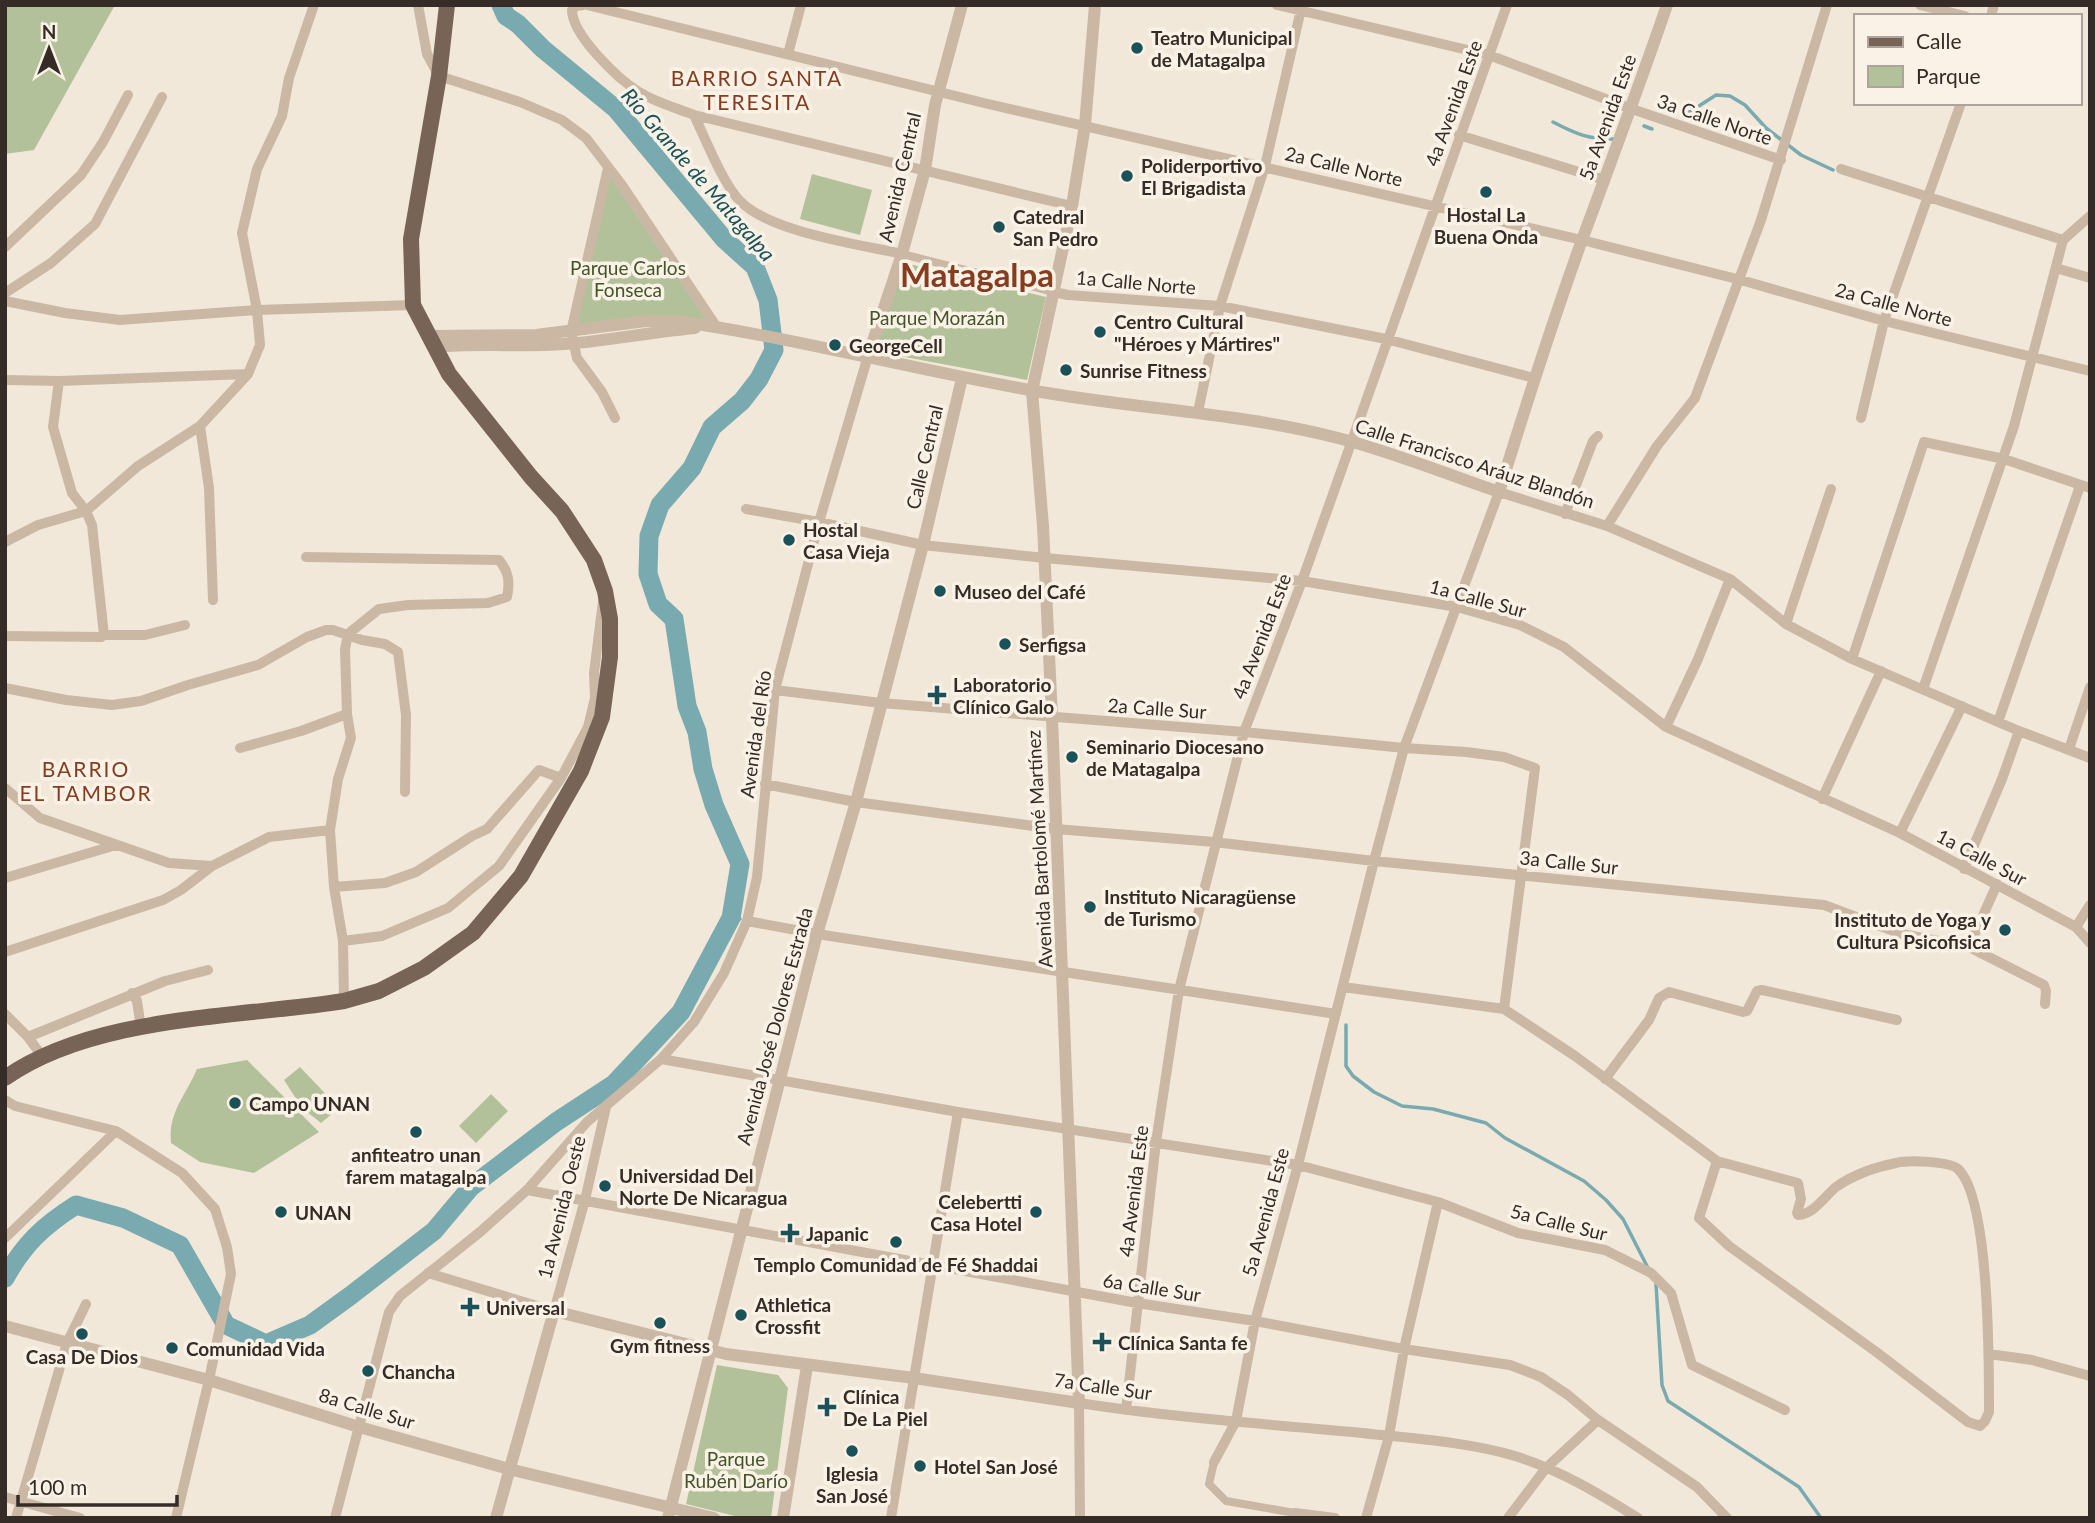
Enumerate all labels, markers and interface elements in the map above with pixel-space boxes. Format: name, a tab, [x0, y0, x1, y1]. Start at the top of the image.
north arrow	[14, 14, 84, 84]
legend	[1854, 14, 2081, 105]
text: N	[42, 20, 56, 43]
place label: Teatro Municipal de Matagalpa	[1151, 26, 1292, 71]
text: Calle	[1916, 28, 1961, 53]
street label: 4a Avenida Este	[1420, 37, 1486, 169]
marker: Teatro Municipal de Matagalpa	[1129, 40, 1145, 56]
street label: 5a Avenida Este	[1574, 51, 1640, 183]
text: Parque	[1916, 63, 1981, 88]
district label: BARRIO SANTA TERESITA	[671, 65, 843, 114]
water label: Río Grande de Matagalpa	[617, 82, 781, 266]
street label: 3a Calle Norte	[1655, 89, 1775, 149]
street label: Avenida Central	[873, 110, 925, 244]
street label: 2a Calle Norte	[1283, 141, 1405, 191]
place label: Poliderportivo El Brigadista	[1141, 154, 1263, 199]
marker: Poliderportivo El Brigadista	[1119, 168, 1135, 184]
marker: Hostal La Buena Onda	[1478, 184, 1494, 200]
place label: Hostal La Buena Onda	[1434, 203, 1538, 248]
place label: Catedral San Pedro	[1013, 205, 1098, 250]
marker: Catedral San Pedro	[991, 219, 1007, 235]
district label: Matagalpa	[900, 254, 1054, 294]
park label: Parque Carlos Fonseca	[570, 256, 686, 301]
street label: 1a Calle Norte	[1075, 265, 1197, 299]
street label: 2a Calle Norte	[1833, 277, 1955, 331]
park label: Parque Morazán	[869, 306, 1005, 329]
place label: Centro Cultural "Héroes y Mártires"	[1114, 310, 1280, 355]
marker: Centro Cultural "Héroes y Mártires"	[1092, 324, 1108, 340]
place label: GeorgeCell	[849, 334, 943, 357]
marker: GeorgeCell	[827, 337, 843, 353]
place label: Sunrise Fitness	[1080, 359, 1207, 382]
marker: Sunrise Fitness	[1058, 362, 1074, 378]
street label: Calle Central	[901, 403, 947, 511]
street label: Calle Francisco Aráuz Blandón	[1352, 413, 1598, 513]
place label: Hostal Casa Vieja	[803, 518, 890, 563]
marker: Hostal Casa Vieja	[781, 532, 797, 548]
street label: 4a Avenida Este	[1227, 570, 1295, 702]
street label: 1a Calle Sur	[1427, 574, 1529, 622]
place label: Museo del Café	[954, 580, 1086, 603]
marker: Museo del Café	[932, 583, 948, 599]
place label: Serfigsa	[1019, 633, 1086, 656]
marker: Serfigsa	[997, 636, 1013, 652]
street label: Avenida del Río	[735, 669, 775, 799]
place label: Laboratorio Clínico Galo	[953, 673, 1054, 718]
marker: Laboratorio Clínico Galo	[927, 685, 947, 705]
street label: 2a Calle Sur	[1107, 693, 1207, 723]
street label: Avenida Bartolomé Martínez	[1021, 729, 1057, 969]
place label: Seminario Diocesano de Matagalpa	[1086, 735, 1264, 780]
marker: Seminario Diocesano de Matagalpa	[1064, 749, 1080, 765]
district label: BARRIO EL TAMBOR	[19, 756, 153, 805]
street label: 1a Calle Sur	[1933, 824, 2031, 890]
street label: 3a Calle Sur	[1519, 845, 1619, 879]
place label: Instituto Nicaragüense de Turismo	[1104, 885, 1296, 930]
marker: Instituto Nicaragüense de Turismo	[1082, 899, 1098, 915]
street label: Avenida José Dolores Estrada	[731, 905, 817, 1147]
place label: Instituto de Yoga y Cultura Psicofisica	[1834, 908, 1992, 953]
marker: Instituto de Yoga y Cultura Psicofisica	[1997, 922, 2013, 938]
place label: Campo UNAN	[249, 1092, 370, 1115]
marker: Campo UNAN	[227, 1095, 243, 1111]
marker: anfiteatro unan farem matagalpa	[408, 1124, 424, 1140]
street label: 4a Avenida Este	[1114, 1124, 1152, 1258]
street label: 1a Avenida Oeste	[532, 1133, 590, 1281]
place label: anfiteatro unan farem matagalpa	[346, 1143, 486, 1188]
street label: 5a Avenida Este	[1237, 1145, 1293, 1279]
place label: Universidad Del Norte De Nicaragua	[619, 1164, 787, 1209]
marker: Universidad Del Norte De Nicaragua	[597, 1178, 613, 1194]
place label: Celebertti Casa Hotel	[930, 1190, 1022, 1235]
street label: 5a Calle Sur	[1508, 1199, 1610, 1245]
place label: UNAN	[295, 1201, 352, 1224]
marker: UNAN	[273, 1204, 289, 1220]
marker: Celebertti Casa Hotel	[1028, 1204, 1044, 1220]
place label: Japanic	[806, 1222, 869, 1245]
marker: Japanic	[780, 1223, 800, 1243]
marker: Templo Comunidad de Fé Shaddai	[888, 1234, 904, 1250]
place label: Templo Comunidad de Fé Shaddai	[754, 1253, 1038, 1276]
street label: 6a Calle Sur	[1101, 1268, 1203, 1306]
place label: Athletica Crossfit	[754, 1293, 831, 1338]
place label: Universal	[486, 1296, 565, 1319]
marker: Universal	[460, 1297, 480, 1317]
marker: Athletica Crossfit	[733, 1307, 749, 1323]
marker: Gym fitness	[652, 1315, 668, 1331]
marker: Casa De Dios	[74, 1326, 90, 1342]
place label: Clínica Santa fe	[1118, 1331, 1248, 1354]
marker: Clínica Santa fe	[1092, 1332, 1112, 1352]
place label: Gym fitness	[610, 1334, 710, 1357]
place label: Comunidad Vida	[186, 1337, 325, 1360]
marker: Comunidad Vida	[164, 1340, 180, 1356]
place label: Casa De Dios	[26, 1345, 138, 1368]
place label: Chancha	[382, 1360, 455, 1383]
marker: Chancha	[360, 1363, 376, 1379]
street label: 7a Calle Sur	[1052, 1368, 1154, 1404]
street label: 8a Calle Sur	[316, 1383, 418, 1433]
place label: Clínica De La Piel	[843, 1385, 928, 1430]
marker: Clínica De La Piel	[817, 1397, 837, 1417]
marker: Iglesia San José	[844, 1443, 860, 1459]
park label: Parque Rubén Darío	[684, 1447, 788, 1492]
place label: Hotel San José	[934, 1455, 1058, 1478]
marker: Hotel San José	[912, 1458, 928, 1474]
place label: Iglesia San José	[816, 1462, 888, 1507]
scale bar	[18, 1464, 177, 1508]
text: 100 m	[28, 1474, 87, 1499]

